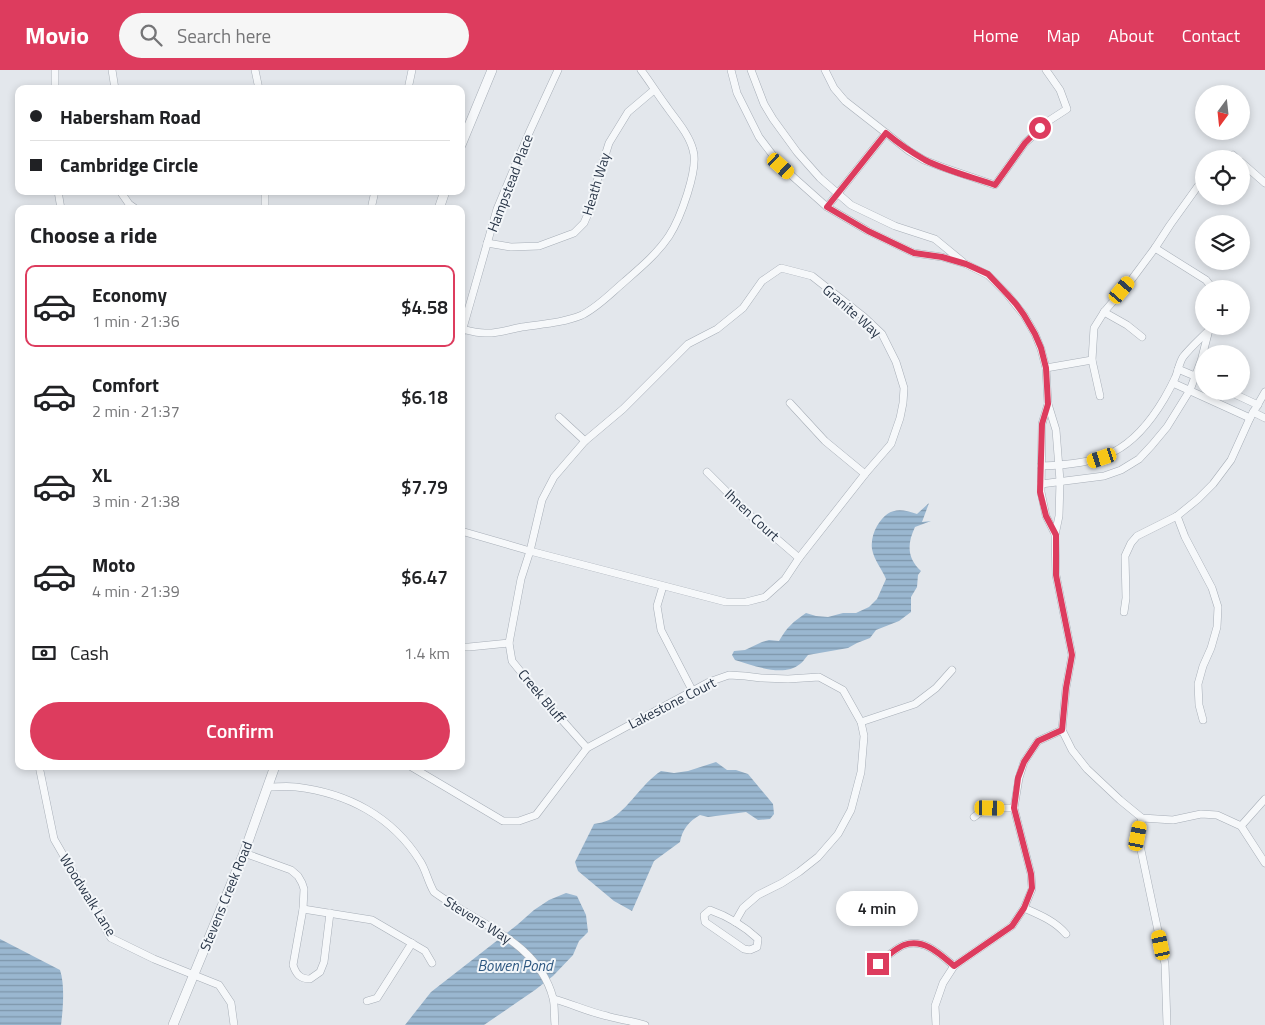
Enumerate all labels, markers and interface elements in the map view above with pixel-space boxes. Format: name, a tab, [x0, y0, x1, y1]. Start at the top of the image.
search box	[119, 13, 469, 58]
text: Movio	[25, 17, 89, 53]
icon: search	[137, 21, 165, 49]
text: Search here	[177, 21, 271, 50]
text: Home	[973, 22, 1019, 49]
text: Map	[1047, 22, 1080, 49]
text: About	[1108, 22, 1154, 49]
text: Contact	[1182, 22, 1240, 49]
north arrow	[1195, 85, 1250, 140]
map controls	[1195, 85, 1250, 400]
text: Habersham Road	[60, 102, 201, 131]
route start	[1029, 117, 1051, 139]
street label: Hampstead Place	[481, 131, 538, 235]
text: Cambridge Circle	[60, 150, 198, 179]
street label: Heath Way	[576, 150, 615, 218]
car	[764, 150, 797, 182]
button: locate	[1195, 150, 1250, 205]
button: layers	[1195, 215, 1250, 270]
text: Choose a ride	[30, 218, 157, 252]
car	[1106, 274, 1137, 306]
street label: Granite Way	[818, 279, 887, 342]
text: Economy	[92, 280, 167, 309]
button: +	[1195, 280, 1250, 335]
icon: car	[32, 284, 77, 329]
text: $4.58	[401, 292, 448, 321]
text: 1 min · 21:36	[92, 309, 180, 333]
button: −	[1195, 345, 1250, 400]
text: Comfort	[92, 370, 159, 399]
icon: car	[32, 374, 77, 419]
text: $6.18	[401, 382, 448, 411]
text: 2 min · 21:37	[92, 399, 180, 423]
car	[1085, 446, 1118, 470]
text: XL	[92, 460, 112, 489]
icon: car	[32, 464, 77, 509]
text: $7.79	[401, 472, 448, 501]
street label: Ihnen Court	[720, 484, 785, 546]
text: 3 min · 21:38	[92, 489, 180, 513]
text: Moto	[92, 550, 135, 579]
icon: car	[32, 554, 77, 599]
text: $6.47	[401, 562, 448, 591]
text: 4 min · 21:39	[92, 579, 180, 603]
text: Cash	[70, 638, 109, 667]
icon: cash	[30, 639, 58, 667]
text: 1.4 km	[404, 641, 450, 665]
street label: Creek Bluff	[514, 664, 571, 728]
street label: Lakestone Court	[624, 671, 719, 734]
button: Confirm	[30, 702, 450, 760]
car	[974, 800, 1005, 816]
car	[1127, 820, 1148, 852]
street label: Stevens Creek Road	[194, 838, 257, 954]
street label: Woodwalk Lane	[55, 850, 122, 940]
street label: Stevens Way	[440, 891, 516, 949]
callout: 4 min	[837, 892, 919, 926]
text: 4 min	[858, 896, 896, 920]
car	[1150, 929, 1171, 961]
route end	[867, 953, 889, 975]
water label: Bowen Pond	[477, 954, 554, 977]

